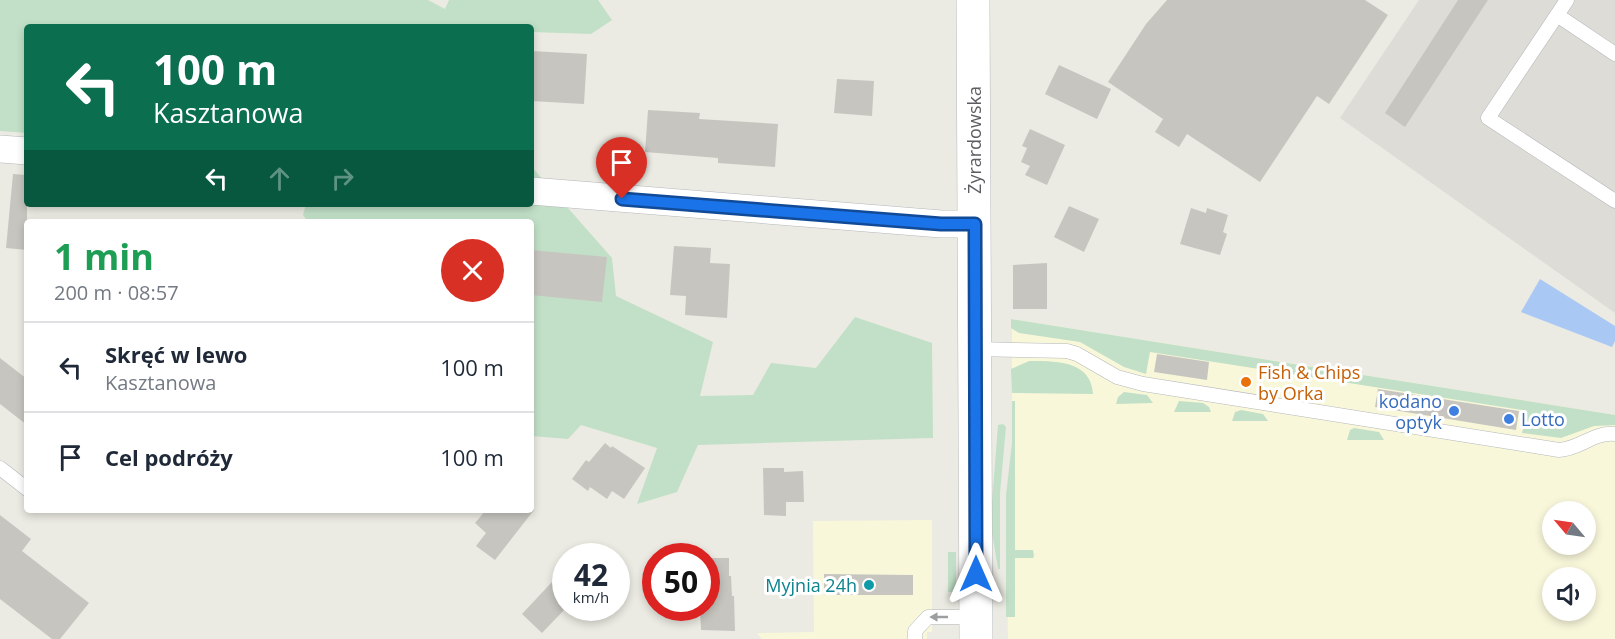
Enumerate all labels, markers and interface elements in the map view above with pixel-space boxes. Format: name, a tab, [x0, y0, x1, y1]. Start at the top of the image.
text: 100 m	[153, 40, 277, 97]
icon: left	[54, 48, 132, 126]
street label: Żyrardowska	[962, 86, 986, 194]
text: Kasztanowa	[153, 94, 303, 131]
pin	[596, 137, 647, 199]
icon: arrive	[605, 146, 638, 179]
icon: left	[200, 162, 233, 195]
icon: ahead	[263, 162, 296, 195]
icon: right	[326, 162, 359, 195]
text: 1 min	[54, 232, 154, 281]
button: close	[441, 239, 504, 302]
text: 200 m · 08:57	[54, 279, 179, 306]
text: Skręć w lewo	[105, 339, 247, 369]
icon: left	[54, 351, 87, 384]
text: 100 m	[440, 352, 504, 382]
place label: Fish & Chips by Orka	[1258, 360, 1360, 405]
text: Kasztanowa	[105, 369, 216, 396]
marker: Fish & Chips by Orka	[1239, 375, 1253, 389]
place label: kodano optyk	[1379, 389, 1443, 434]
marker: kodano optyk	[1447, 404, 1461, 418]
place label: Lotto	[1521, 407, 1565, 431]
marker: Lotto	[1502, 412, 1516, 426]
icon: arrive	[54, 441, 87, 474]
text: Cel podróży	[105, 442, 233, 472]
text: 100 m	[440, 442, 504, 472]
north arrow	[1542, 501, 1596, 555]
map controls	[1542, 501, 1596, 621]
position arrow	[944, 542, 1008, 606]
speed limit sign: 50	[642, 543, 720, 621]
text: 42	[574, 554, 608, 595]
button: sound	[1542, 567, 1596, 621]
place label: Myjnia 24h	[765, 573, 857, 597]
marker: Myjnia 24h	[862, 578, 876, 592]
text: km/h	[573, 587, 609, 607]
one-way arrow	[929, 612, 948, 622]

